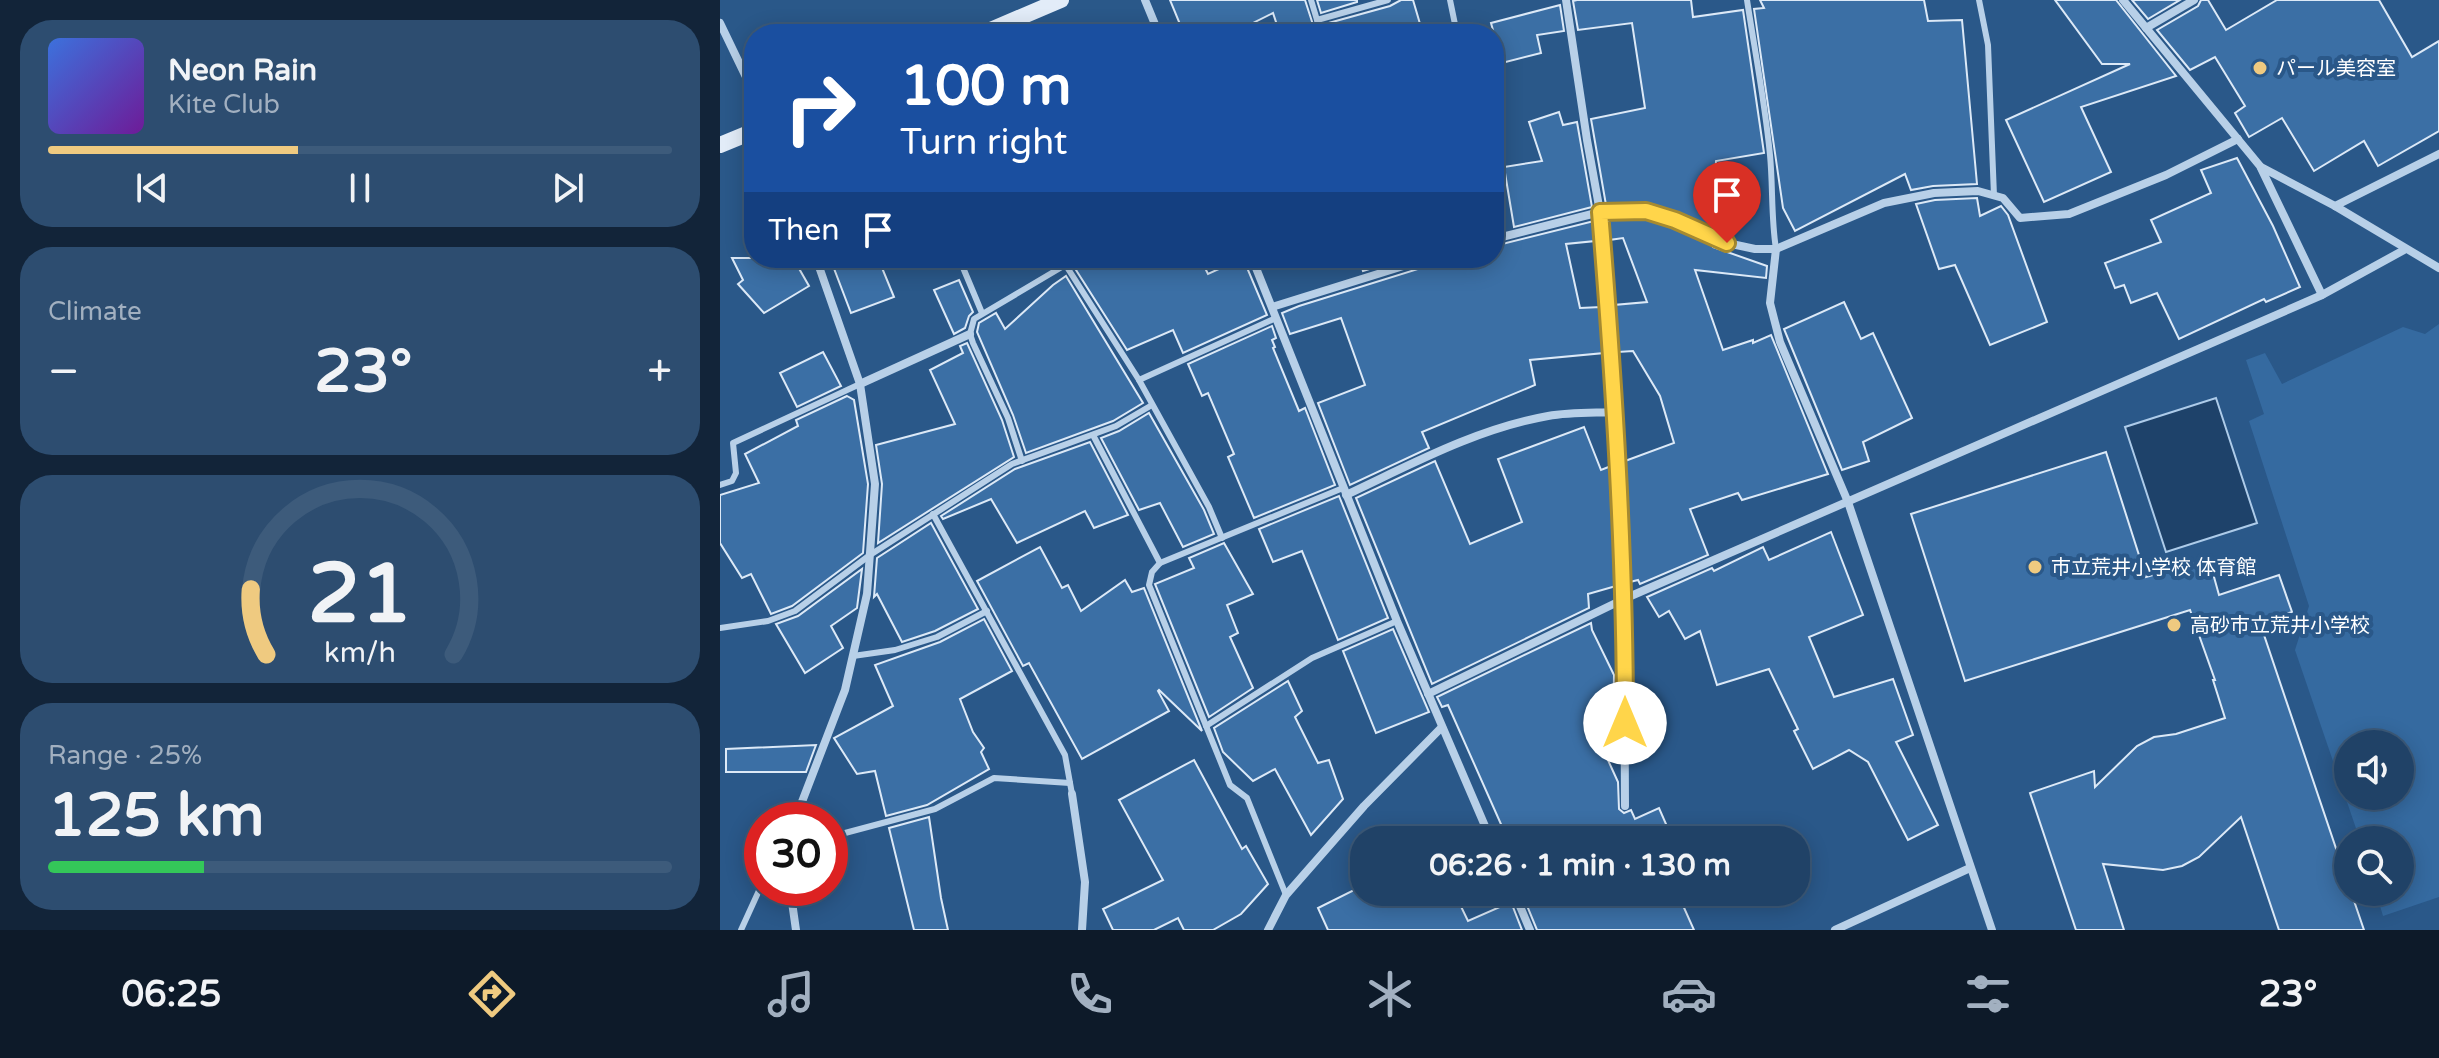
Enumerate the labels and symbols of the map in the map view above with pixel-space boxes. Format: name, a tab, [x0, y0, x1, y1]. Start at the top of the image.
place label: パール美容室	[2276, 57, 2396, 81]
marker: パール美容室	[2251, 59, 2269, 77]
pin	[1693, 161, 1761, 243]
place label: 市立荒井小学校 体育館	[2051, 556, 2256, 580]
marker: 市立荒井小学校 体育館	[2026, 558, 2044, 576]
place label: 高砂市立荒井小学校	[2190, 614, 2370, 638]
marker: 高砂市立荒井小学校	[2165, 616, 2183, 634]
position arrow	[1583, 681, 1667, 765]
speed limit sign: 30	[744, 802, 848, 906]

